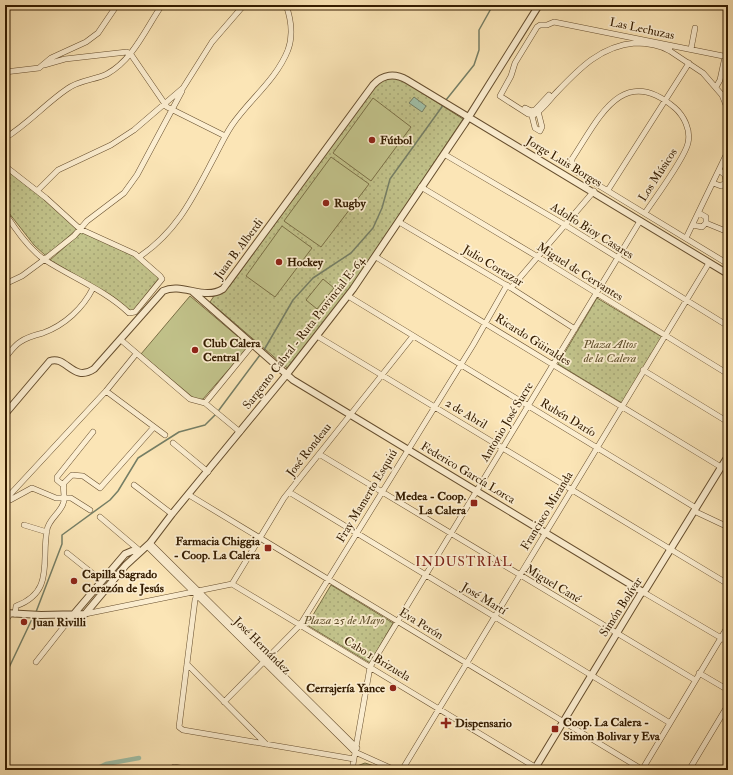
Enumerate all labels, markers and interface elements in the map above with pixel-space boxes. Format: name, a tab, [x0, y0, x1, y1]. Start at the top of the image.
street label: Las Lechuzas	[608, 15, 676, 43]
place label: Fútbol	[380, 133, 413, 148]
street label: Jorge Luis Borges	[522, 133, 605, 191]
marker: Fútbol	[367, 135, 377, 145]
street label: Los Músicos	[635, 145, 681, 205]
place label: Rugby	[334, 196, 366, 211]
marker: Rugby	[321, 198, 331, 208]
street label: Adolfo Bioy Casares	[547, 199, 636, 263]
street label: Juan B. Alberdi	[211, 216, 267, 283]
street label: Miguel de Cervantes	[534, 239, 626, 305]
street label: Julio Cortazar	[459, 241, 527, 290]
street label: Sargento Cabral - Ruta Provincial E-64	[240, 253, 369, 412]
place label: Hockey	[287, 255, 324, 270]
marker: Hockey	[274, 257, 284, 267]
street label: Ricardo Güiraldes	[492, 311, 574, 369]
place label: Club Calera Central	[203, 336, 262, 365]
park label: Plaza Altos de la Calera	[582, 337, 637, 366]
marker: Club Calera Central	[190, 345, 200, 355]
street label: Antonio José Sucre	[477, 379, 537, 465]
street label: 2 de Abril	[442, 396, 490, 432]
street label: Rubén Darío	[537, 396, 599, 441]
street label: José Rondeau	[283, 420, 335, 481]
street label: Federico García Lorca	[418, 439, 519, 508]
street label: Fray Mamerto Esquiú	[333, 447, 401, 545]
street label: Francisco Miranda	[518, 468, 577, 553]
place label: Medea - Coop. La Calera	[394, 489, 467, 518]
marker: Medea - Coop. La Calera	[469, 498, 479, 508]
place label: Farmacia Chiggia - Coop. La Calera	[174, 534, 261, 563]
marker: Farmacia Chiggia - Coop. La Calera	[263, 543, 273, 553]
district label: INDUSTRIAL	[415, 554, 513, 570]
street label: Miguel Cané	[522, 561, 584, 607]
place label: Capilla Sagrado Corazón de Jesús	[82, 567, 164, 596]
street label: Simón Bolívar	[596, 574, 646, 640]
marker: Capilla Sagrado Corazón de Jesús	[69, 576, 79, 586]
street label: José Martí	[458, 579, 510, 619]
street label: Eva Perón	[396, 605, 446, 643]
street label: José Hernández	[229, 613, 294, 678]
park label: Plaza 25 de Mayo	[303, 613, 384, 628]
place label: Juan Rivilli	[31, 615, 87, 630]
marker: Juan Rivilli	[19, 617, 29, 627]
street label: Cabo 1 Brizuela	[341, 633, 414, 685]
place label: Cerrajería Yance	[306, 681, 386, 696]
marker: Cerrajería Yance	[388, 683, 398, 693]
place label: Coop. La Calera - Simon Bolivar y Eva	[563, 715, 661, 744]
place label: Dispensario	[455, 716, 512, 731]
marker: Dispensario	[440, 717, 452, 729]
marker: Coop. La Calera - Simon Bolivar y Eva	[550, 724, 560, 734]

